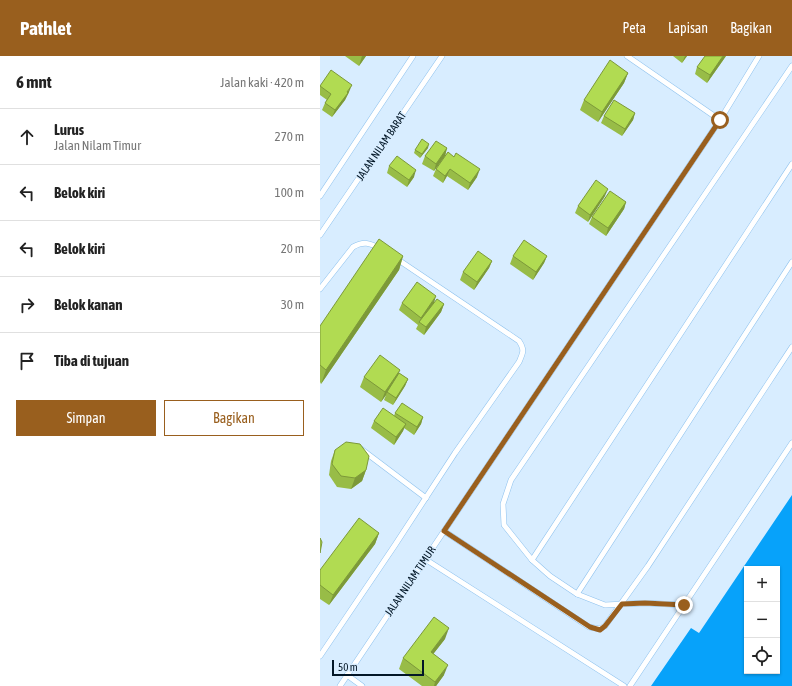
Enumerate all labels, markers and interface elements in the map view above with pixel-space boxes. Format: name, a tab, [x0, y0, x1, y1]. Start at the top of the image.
text: Pathlet	[20, 17, 71, 39]
text: Peta	[622, 20, 646, 36]
text: Lapisan	[668, 20, 708, 36]
text: Bagikan	[730, 20, 772, 36]
text: 6 mnt	[16, 72, 52, 92]
text: Jalan kaki · 420 m	[220, 75, 304, 90]
street label: JALAN NILAM BARAT	[354, 109, 409, 183]
route start	[711, 111, 729, 129]
text: Lurus	[54, 121, 84, 138]
icon: ahead	[16, 126, 38, 148]
text: 270 m	[275, 129, 304, 144]
text: Jalan Nilam Timur	[54, 138, 141, 153]
icon: left	[16, 182, 38, 204]
text: Belok kiri	[54, 184, 105, 201]
text: 100 m	[275, 185, 304, 200]
icon: left	[16, 238, 38, 260]
text: Belok kiri	[54, 240, 105, 257]
text: 20 m	[281, 241, 304, 256]
icon: right	[16, 294, 38, 316]
text: Belok kanan	[54, 296, 123, 313]
text: 30 m	[281, 297, 304, 312]
icon: arrive	[16, 350, 38, 372]
text: Tiba di tujuan	[54, 352, 129, 369]
button: Simpan	[16, 400, 156, 436]
button: Bagikan	[164, 400, 304, 436]
street label: JALAN NILAM TIMUR	[382, 544, 438, 618]
map controls	[744, 566, 780, 674]
button: +	[744, 566, 780, 602]
route end	[675, 596, 693, 614]
button: −	[744, 602, 780, 638]
button: locate	[744, 638, 780, 674]
scale bar	[332, 658, 424, 677]
text: 50 m	[338, 661, 358, 673]

